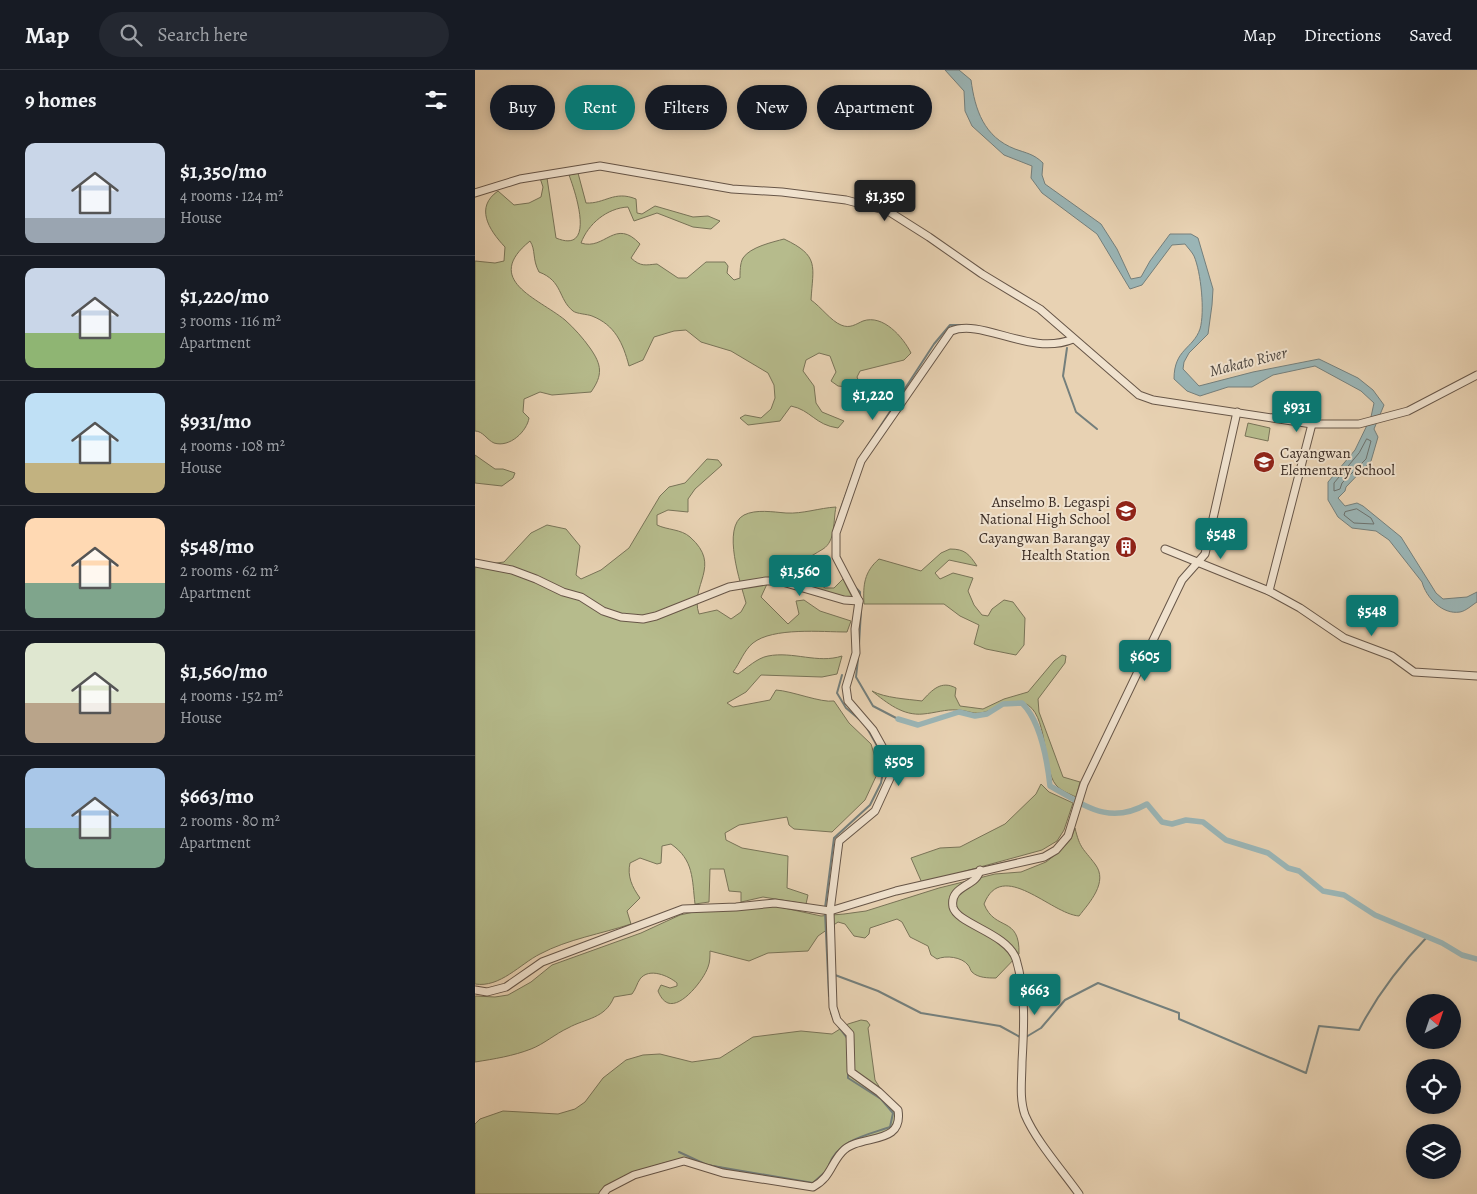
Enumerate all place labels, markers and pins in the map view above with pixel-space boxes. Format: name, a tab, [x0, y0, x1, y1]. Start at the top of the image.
pin: $1,350	[844, 180, 926, 222]
pin: $1,220	[832, 378, 914, 421]
pin: $931	[1267, 390, 1327, 433]
place label: Cayangwan Elementary School	[1280, 443, 1395, 480]
school or university icon: Cayangwan Elementary School	[1252, 450, 1276, 474]
place label: Anselmo B. Legaspi National High School	[980, 492, 1110, 529]
school or university icon: Anselmo B. Legaspi National High School	[1114, 499, 1138, 523]
pin: $548	[1191, 518, 1251, 560]
place label: Cayangwan Barangay Health Station	[979, 528, 1110, 565]
building icon: Cayangwan Barangay Health Station	[1114, 535, 1138, 559]
pin: $1,560	[759, 554, 841, 597]
pin: $548	[1342, 594, 1402, 637]
pin: $605	[1115, 640, 1175, 682]
pin: $505	[869, 744, 929, 787]
pin: $663	[1005, 974, 1065, 1016]

